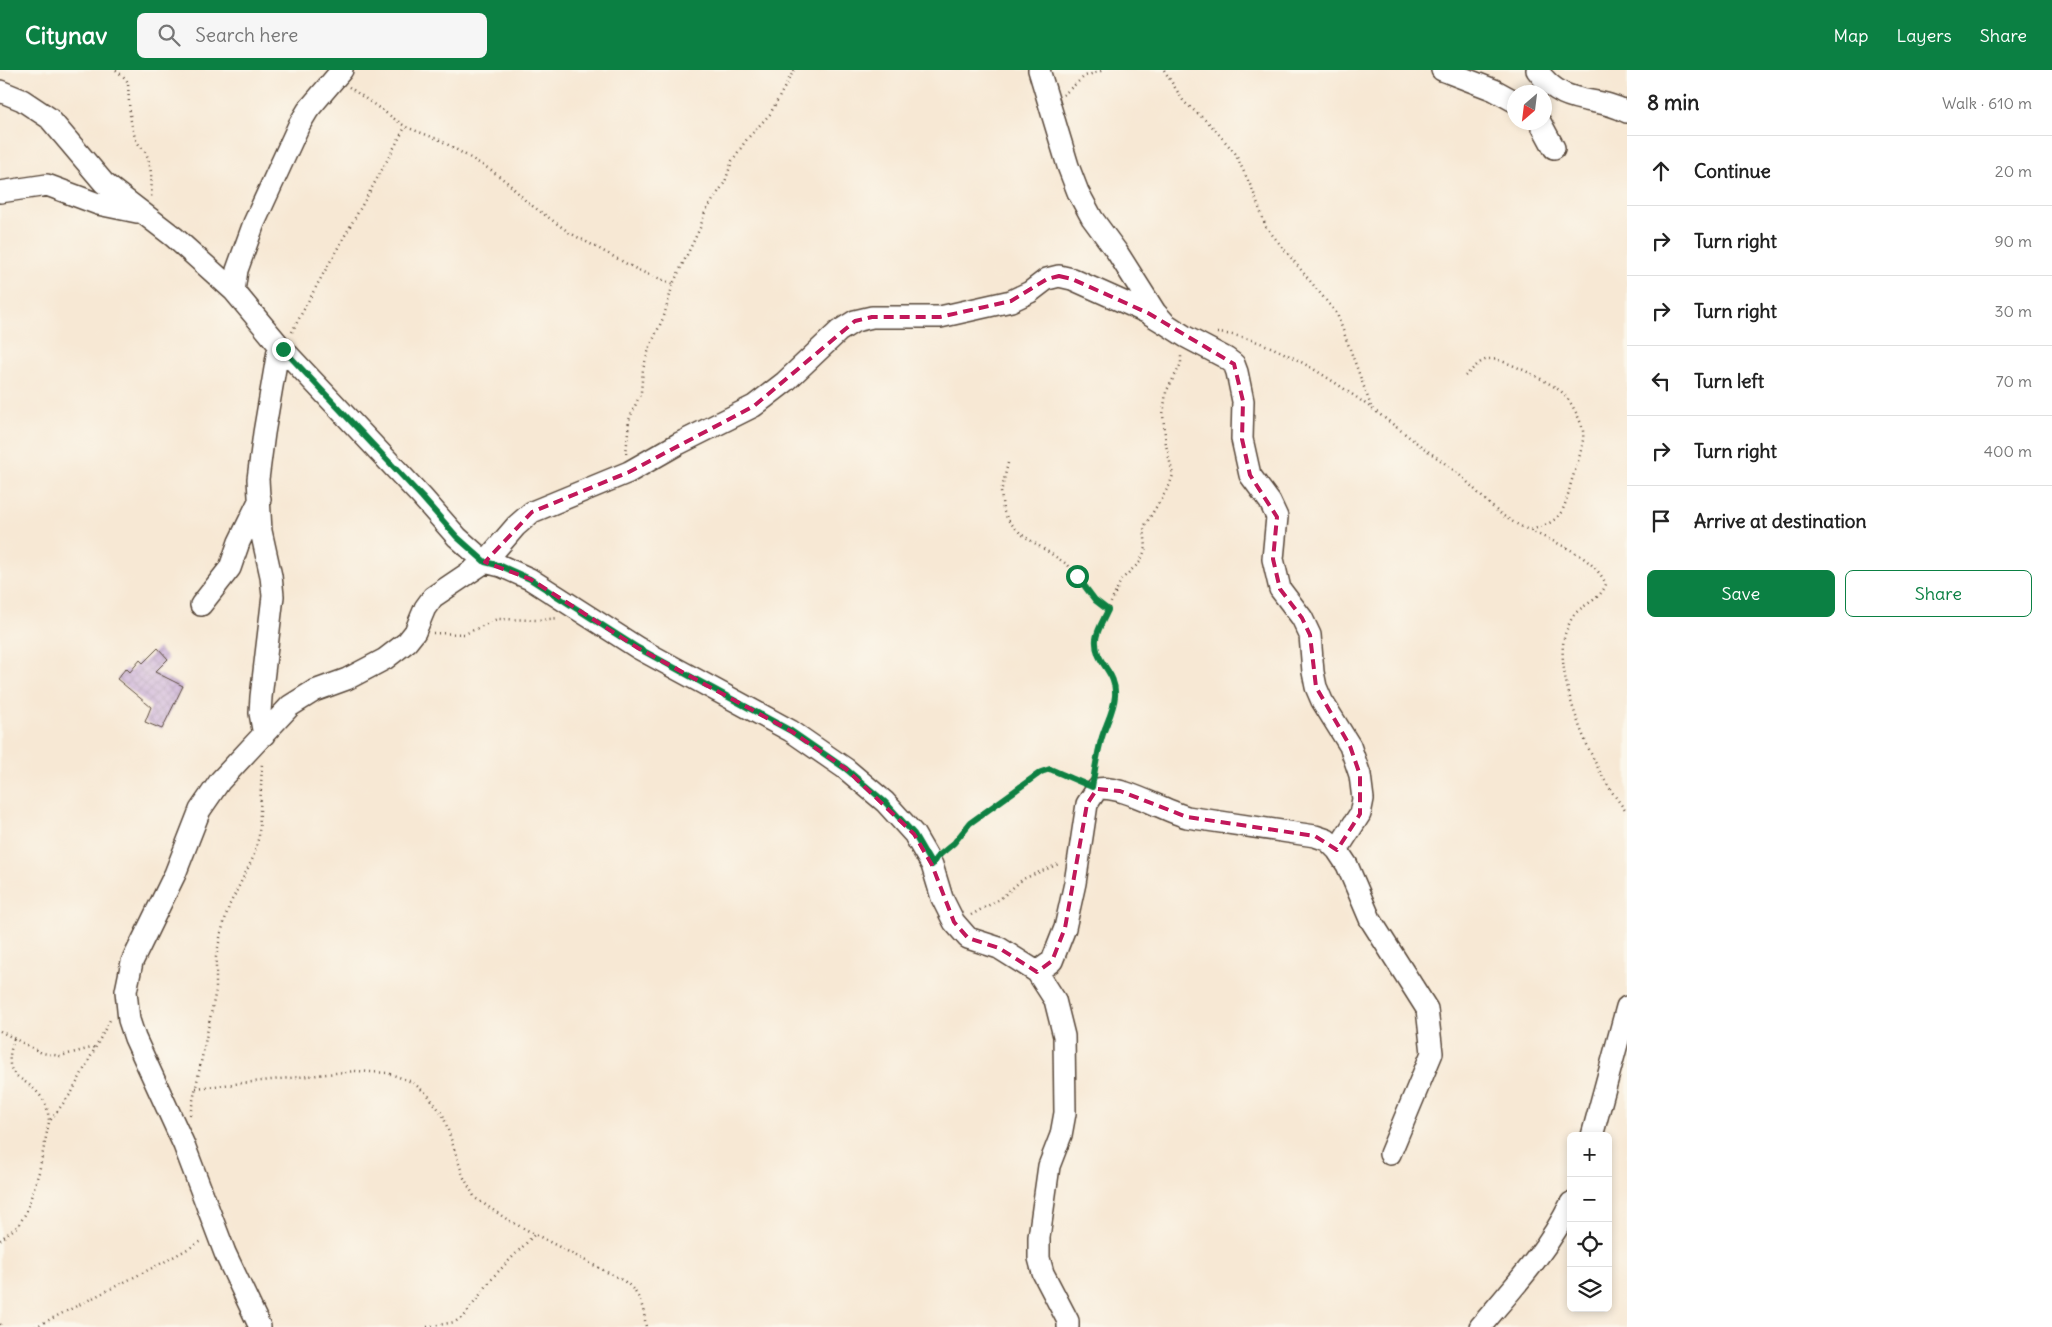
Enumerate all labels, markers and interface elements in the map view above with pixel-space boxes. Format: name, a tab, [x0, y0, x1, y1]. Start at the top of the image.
search box	[137, 13, 487, 58]
text: Citynav	[25, 20, 107, 50]
icon: search	[155, 21, 183, 49]
text: Search here	[195, 23, 298, 47]
text: Map	[1833, 24, 1868, 47]
text: Layers	[1896, 24, 1952, 47]
text: Share	[1980, 24, 2027, 47]
north arrow	[1507, 85, 1552, 130]
text: 8 min	[1647, 89, 1699, 116]
text: Walk · 610 m	[1942, 93, 2032, 113]
icon: ahead	[1647, 157, 1675, 185]
text: Continue	[1694, 159, 1771, 183]
text: 20 m	[1995, 161, 2032, 181]
icon: right	[1647, 227, 1675, 255]
text: Turn right	[1694, 229, 1777, 253]
text: 90 m	[1994, 231, 2032, 251]
icon: right	[1647, 297, 1675, 325]
text: Turn right	[1694, 299, 1777, 323]
text: 30 m	[1995, 301, 2032, 321]
route end	[272, 338, 295, 361]
icon: left	[1647, 367, 1675, 395]
text: Turn left	[1694, 369, 1764, 393]
text: 70 m	[1996, 371, 2032, 391]
icon: right	[1647, 437, 1675, 465]
text: Turn right	[1694, 439, 1777, 463]
text: 400 m	[1984, 441, 2032, 461]
icon: arrive	[1647, 507, 1675, 535]
text: Arrive at destination	[1694, 509, 1867, 533]
route start	[1066, 565, 1089, 588]
button: Save	[1647, 570, 1835, 617]
button: Share	[1845, 570, 2032, 617]
map controls	[1567, 1132, 1612, 1312]
button: +	[1567, 1132, 1612, 1177]
button: −	[1567, 1177, 1612, 1222]
button: locate	[1567, 1222, 1612, 1267]
button: layers	[1567, 1267, 1612, 1312]

